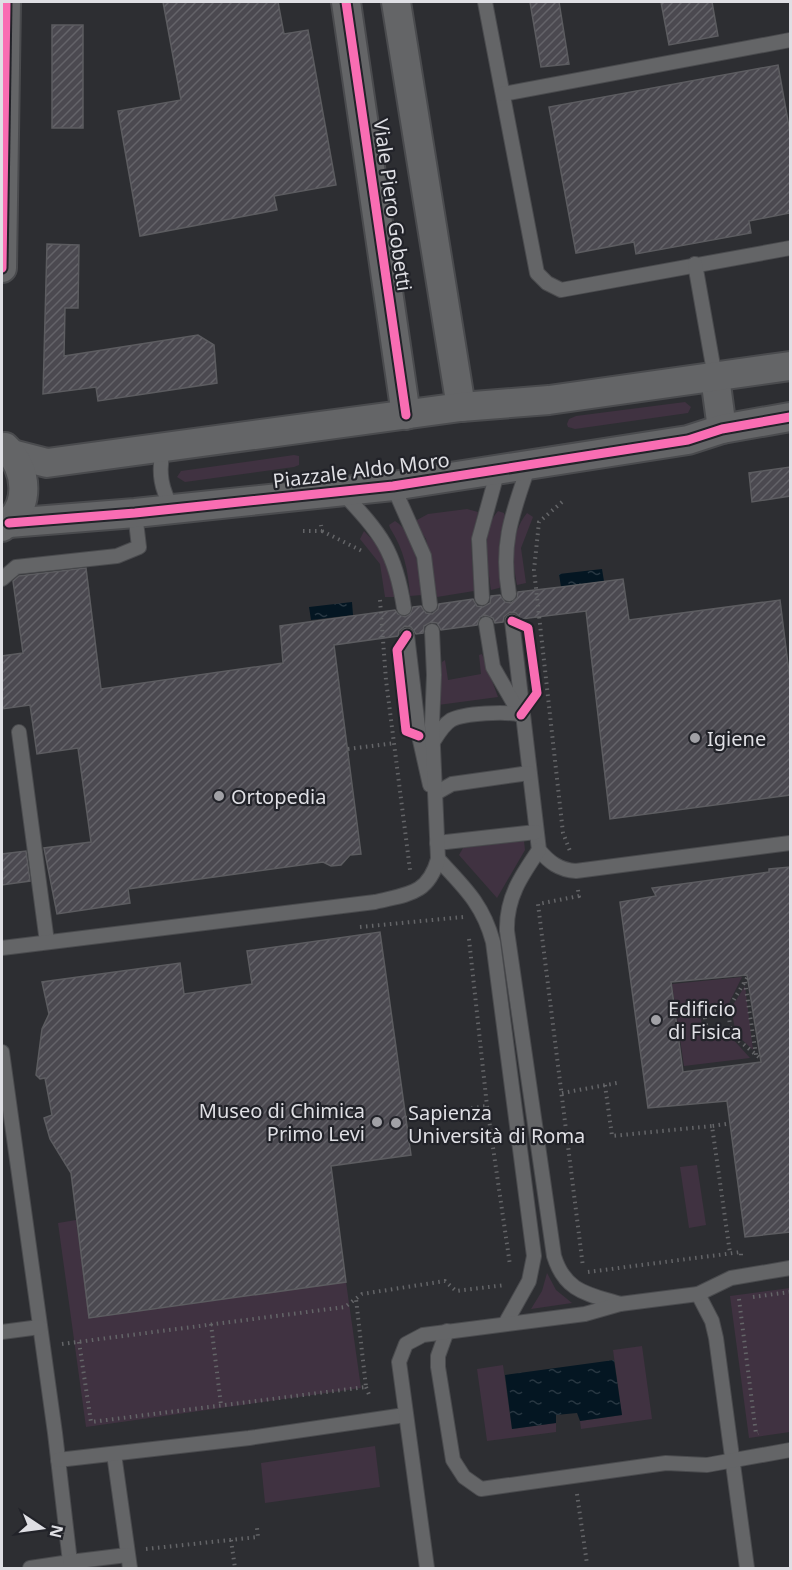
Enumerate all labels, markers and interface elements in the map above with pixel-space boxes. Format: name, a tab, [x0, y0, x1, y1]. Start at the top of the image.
street label: Viale Piero Gobetti	[368, 117, 418, 293]
street label: Piazzale Aldo Moro	[271, 446, 451, 494]
place label: Igiene	[707, 725, 766, 752]
marker: Igiene	[688, 731, 702, 745]
place label: Ortopedia	[231, 783, 326, 810]
marker: Ortopedia	[212, 789, 226, 803]
place label: Edificio di Fisica	[668, 995, 742, 1045]
marker: Edificio di Fisica	[649, 1013, 663, 1027]
place label: Museo di Chimica Primo Levi	[199, 1097, 365, 1147]
place label: Sapienza Università di Roma	[408, 1099, 585, 1149]
marker: Museo di Chimica Primo Levi	[370, 1115, 384, 1129]
marker: Sapienza Università di Roma	[389, 1116, 403, 1130]
north arrow	[12, 1498, 72, 1558]
text: N	[44, 1523, 69, 1540]

